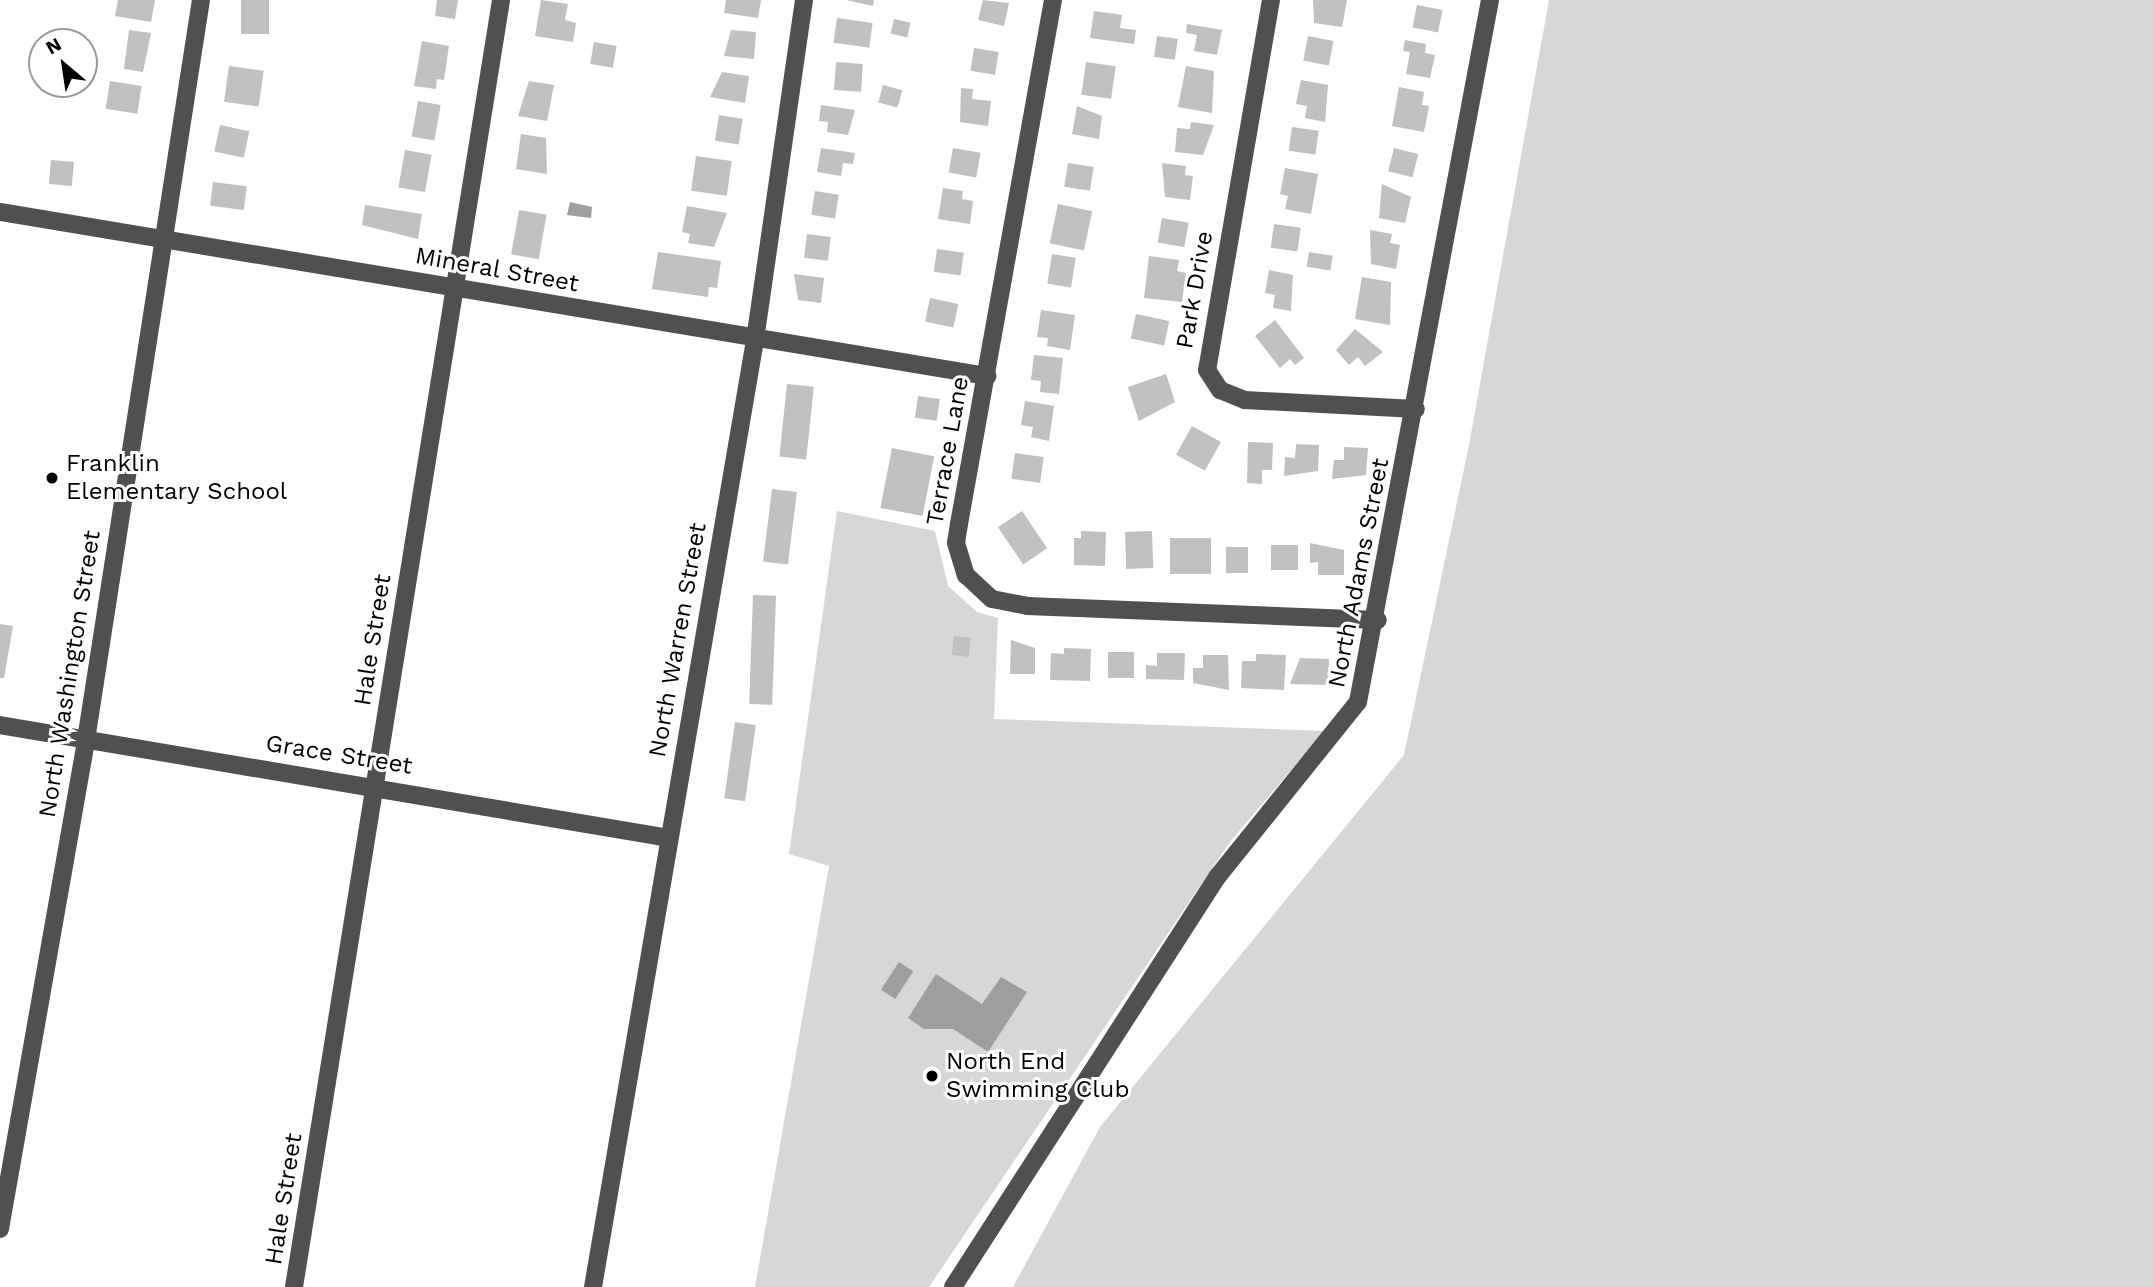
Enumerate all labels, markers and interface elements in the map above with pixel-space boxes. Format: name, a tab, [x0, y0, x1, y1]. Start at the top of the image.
north arrow	[28, 28, 98, 98]
text: N	[42, 32, 65, 59]
street label: Park Drive	[1170, 229, 1220, 351]
street label: Mineral Street	[413, 241, 581, 299]
street label: Terrace Lane	[921, 374, 975, 528]
place label: Franklin Elementary School	[66, 450, 288, 506]
street label: North Adams Street	[1323, 455, 1395, 691]
marker: Franklin Elementary School	[44, 470, 60, 486]
street label: North Warren Street	[643, 520, 713, 760]
street label: North Washington Street	[33, 528, 107, 820]
street label: Hale Street	[348, 572, 398, 708]
street label: Grace Street	[264, 729, 414, 781]
place label: North End Swimming Club	[946, 1048, 1129, 1104]
marker: North End Swimming Club	[924, 1068, 940, 1084]
street label: Hale Street	[259, 1131, 309, 1267]

